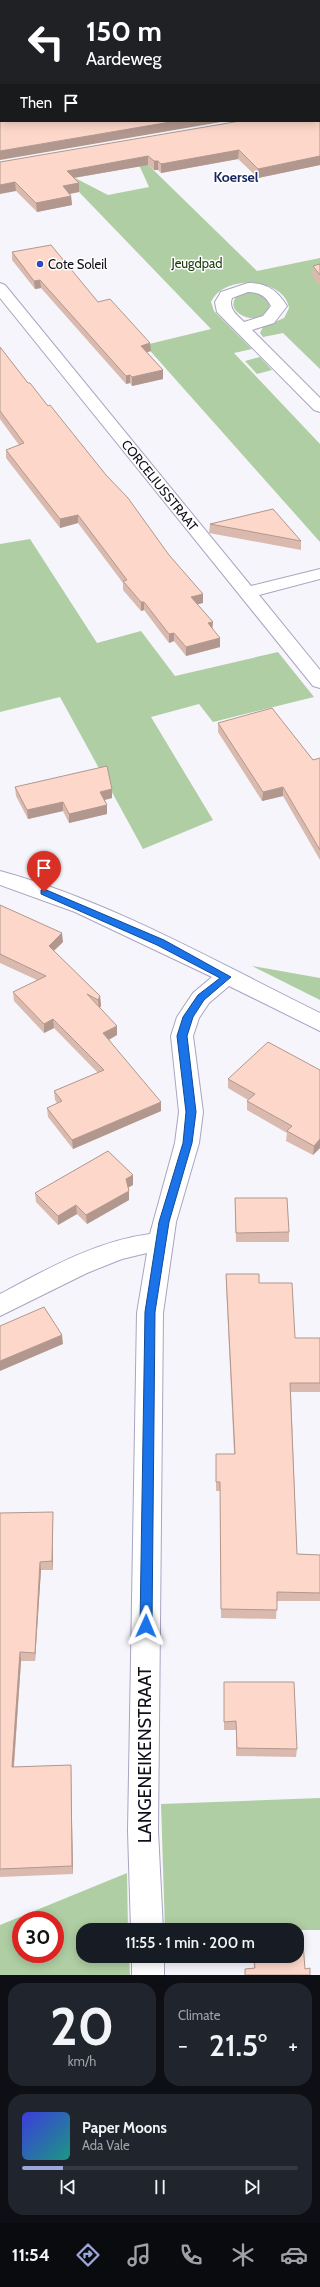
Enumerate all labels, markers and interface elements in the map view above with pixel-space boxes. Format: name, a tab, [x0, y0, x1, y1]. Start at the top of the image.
text: 150 m	[86, 14, 162, 48]
icon: left	[20, 16, 72, 68]
text: Aardeweg	[86, 48, 162, 70]
icon: arrive	[60, 92, 82, 114]
text: Then	[20, 94, 52, 112]
district label: Koersel	[214, 168, 259, 186]
park label: Jeugdpad	[171, 255, 223, 271]
place label: Cote Soleil	[48, 256, 107, 272]
marker: Cote Soleil	[35, 259, 45, 269]
street label: CORCELIUSSTRAAT	[118, 436, 202, 534]
pin	[27, 851, 61, 892]
icon: arrive	[33, 857, 55, 879]
position arrow	[125, 1605, 167, 1647]
street label: LANGENEIKENSTRAAT	[134, 1666, 156, 1843]
speed limit sign: 30	[12, 1911, 64, 1963]
text: 11:55 · 1 min · 200 m	[125, 1934, 255, 1952]
text: 20	[50, 1995, 114, 2058]
text: Climate	[178, 2007, 220, 2023]
text: 21.5°	[209, 2027, 267, 2064]
text: −	[178, 2032, 188, 2059]
text: +	[288, 2032, 298, 2059]
text: km/h	[68, 2053, 96, 2069]
text: Paper Moons	[82, 2119, 167, 2137]
text: Ada Vale	[82, 2137, 130, 2153]
icon: previous	[57, 2176, 79, 2198]
icon: pause	[149, 2176, 171, 2198]
icon: next	[241, 2176, 263, 2198]
icon: directions	[74, 2241, 102, 2269]
icon: music	[125, 2241, 153, 2269]
icon: phone	[177, 2241, 205, 2269]
icon: climate	[229, 2241, 257, 2269]
icon: car	[280, 2241, 308, 2269]
text: 11:54	[12, 2244, 50, 2266]

